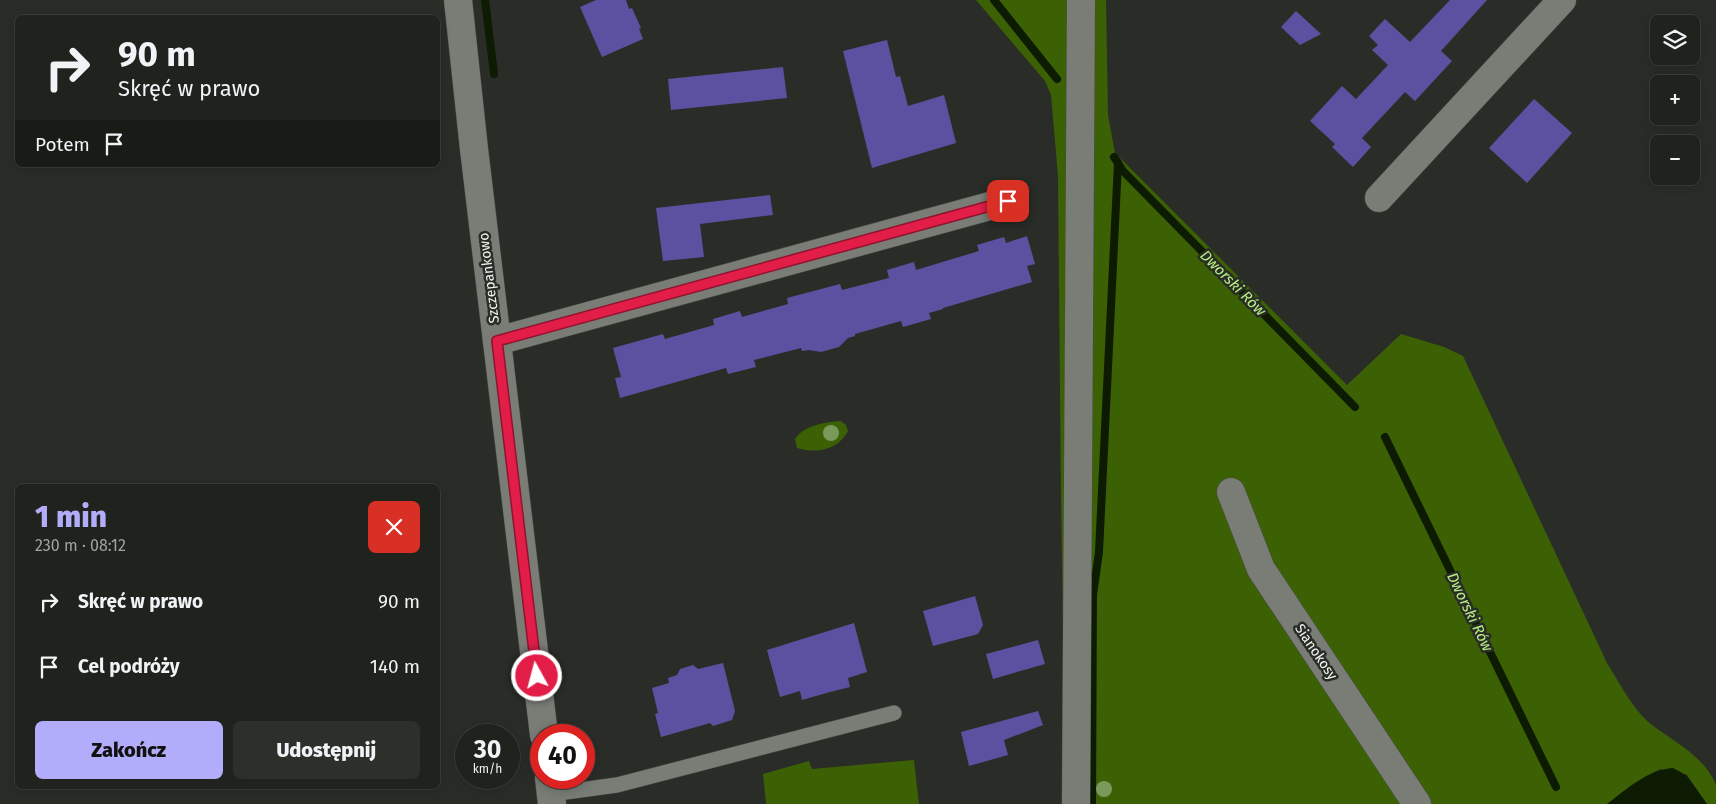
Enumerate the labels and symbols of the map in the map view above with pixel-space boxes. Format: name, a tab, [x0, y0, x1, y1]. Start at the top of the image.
pin	[987, 180, 1029, 222]
street label: Szczepankowo	[475, 232, 503, 324]
water label: Dworski Rów	[1196, 246, 1270, 320]
water label: Dworski Rów	[1443, 570, 1497, 655]
street label: Sianokosy	[1291, 621, 1341, 683]
position arrow	[510, 649, 562, 701]
speed limit sign: 40	[530, 724, 595, 789]

